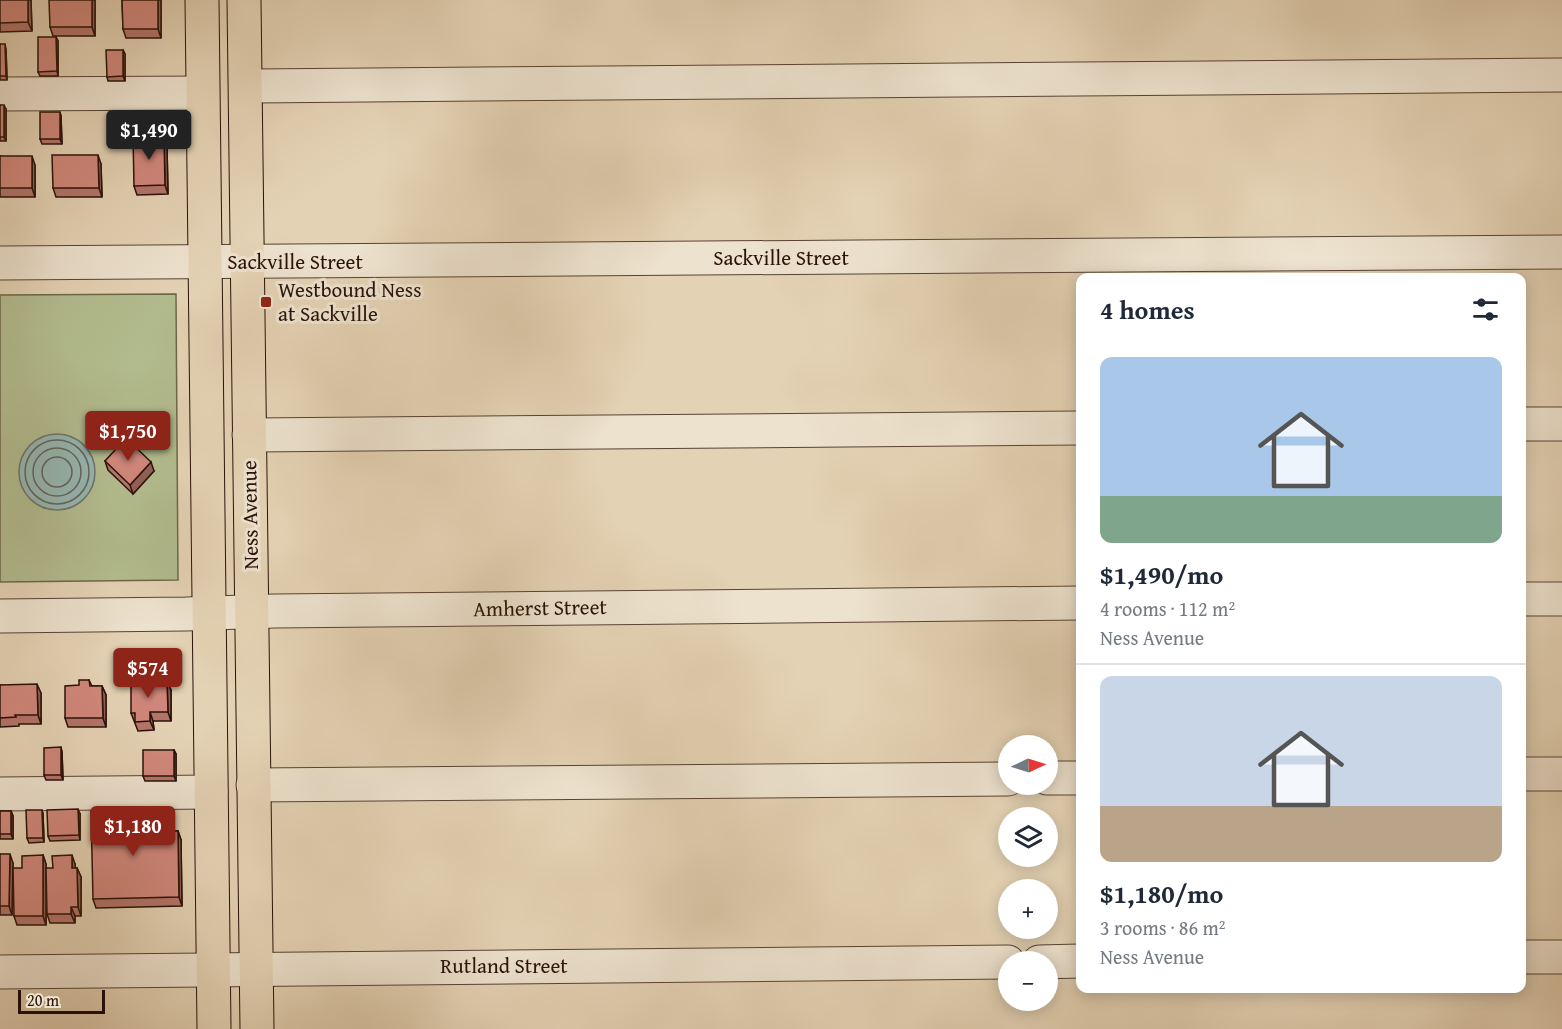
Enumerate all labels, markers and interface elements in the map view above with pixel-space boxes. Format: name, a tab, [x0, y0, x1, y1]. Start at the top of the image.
pin: $1,490	[100, 110, 198, 161]
text: $1,490	[120, 115, 178, 144]
street label: Sackville Street	[713, 242, 849, 273]
street label: Sackville Street	[227, 246, 363, 277]
place label: Westbound Ness at Sackville	[278, 274, 421, 329]
text: 4 homes	[1100, 290, 1195, 329]
icon: filters	[1469, 293, 1502, 326]
marker: Westbound Ness at Sackville	[259, 295, 273, 309]
icon: home	[1247, 396, 1355, 504]
pin: $1,750	[79, 411, 177, 462]
text: $1,750	[99, 416, 157, 445]
street label: Ness Avenue	[233, 460, 266, 570]
text: $1,490/mo	[1100, 555, 1223, 594]
street label: Amherst Street	[473, 591, 608, 624]
text: 4 rooms · 112 m²	[1100, 594, 1235, 623]
text: Ness Avenue	[1100, 623, 1204, 652]
pin: $574	[112, 648, 184, 699]
text: $574	[127, 653, 169, 682]
icon: home	[1247, 715, 1355, 823]
north arrow	[998, 735, 1058, 795]
map controls	[998, 735, 1058, 1011]
pin: $1,180	[84, 806, 182, 857]
button: layers	[998, 807, 1058, 867]
text: $1,180	[104, 811, 162, 840]
text: $1,180/mo	[1100, 874, 1223, 913]
button: +	[998, 879, 1058, 939]
text: 3 rooms · 86 m²	[1100, 913, 1226, 942]
text: Ness Avenue	[1100, 942, 1204, 971]
street label: Rutland Street	[440, 950, 568, 981]
button: −	[998, 951, 1058, 1011]
scale bar	[18, 987, 105, 1014]
text: 20 m	[27, 988, 59, 1012]

